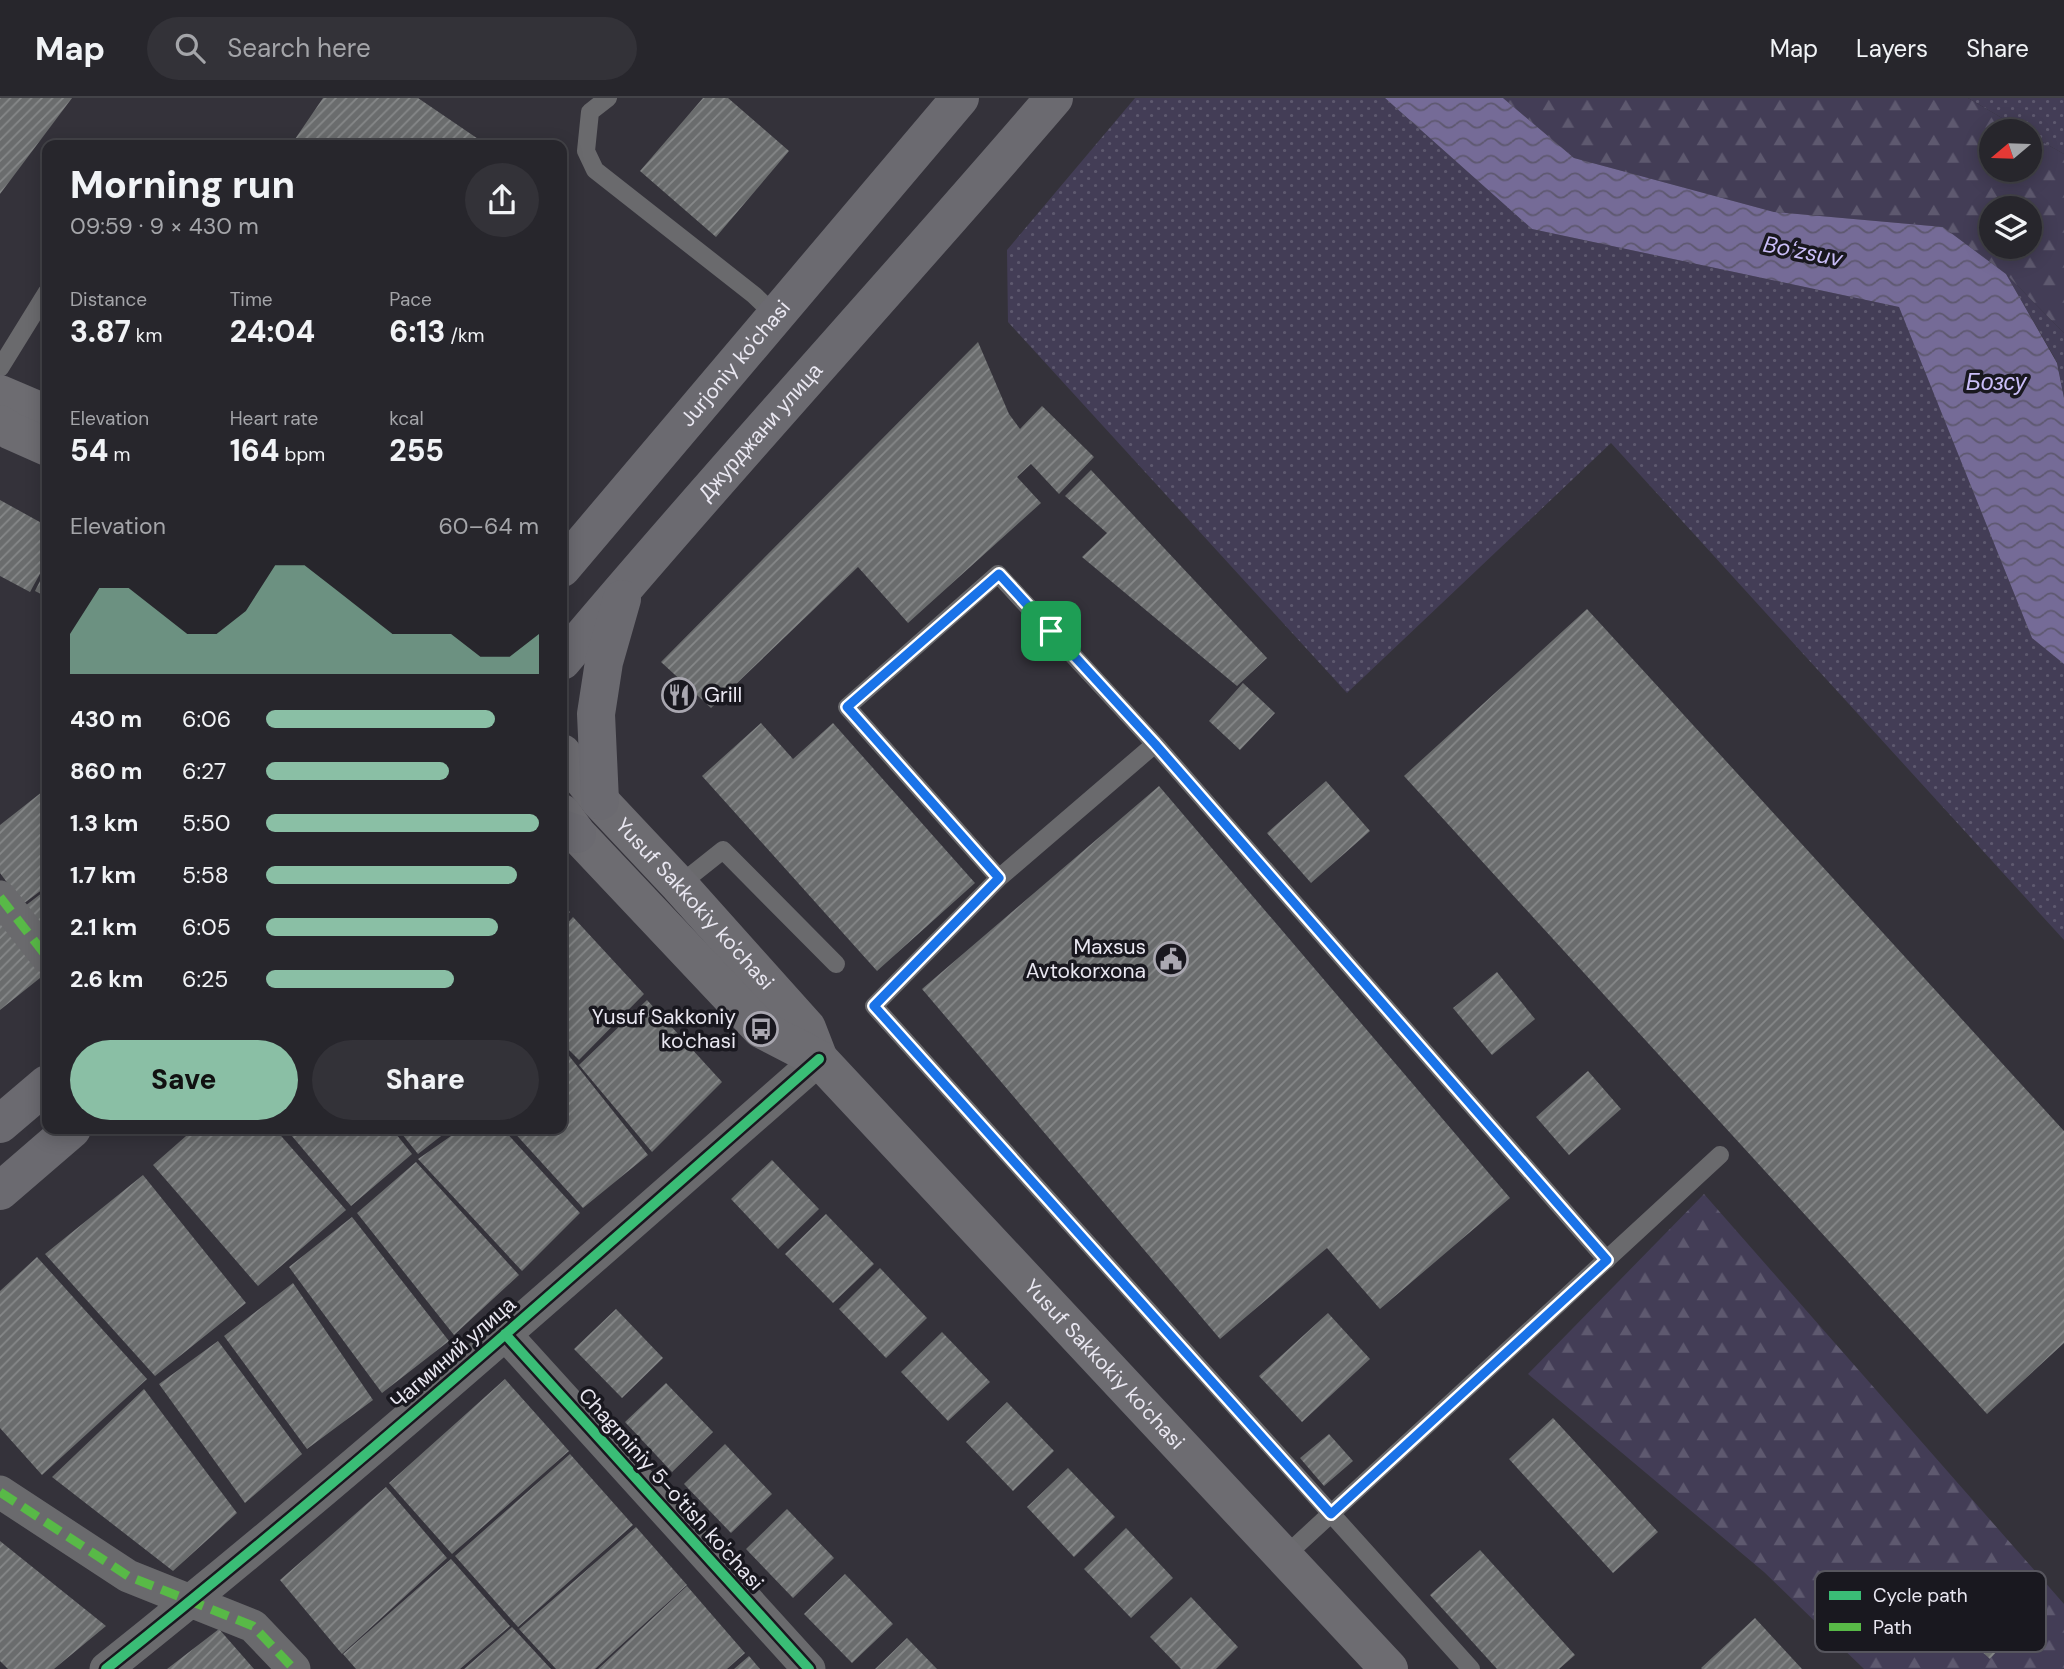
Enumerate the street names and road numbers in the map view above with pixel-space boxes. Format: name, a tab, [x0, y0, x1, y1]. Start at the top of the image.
street label: Jurjoniy ko'chasi	[674, 294, 797, 433]
street label: Джурджани улица	[692, 357, 829, 507]
street label: Yusuf Sakkokiy ko'chasi	[609, 812, 780, 996]
street label: Yusuf Sakkokiy ko'chasi	[1018, 1273, 1191, 1455]
street label: Чагминий улица	[384, 1290, 522, 1415]
street label: Chagminiy 5-o'tish ko'chasi	[572, 1382, 770, 1596]

